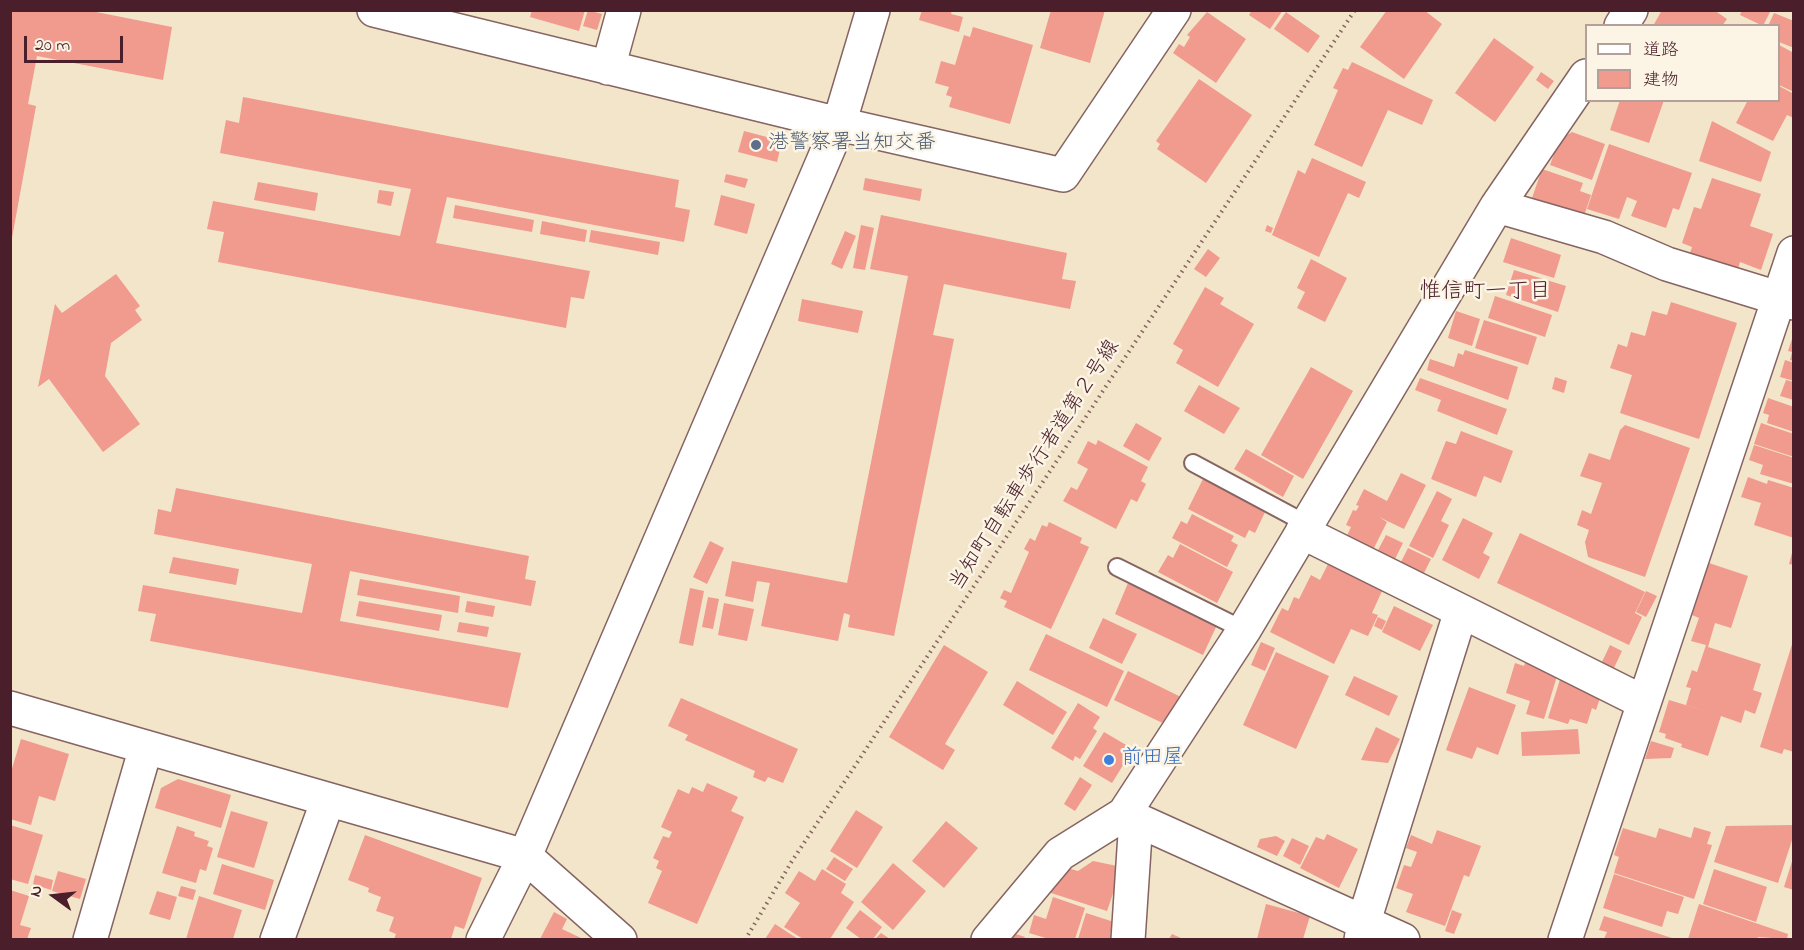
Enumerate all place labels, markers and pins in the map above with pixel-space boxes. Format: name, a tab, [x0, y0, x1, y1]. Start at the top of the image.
place label: 港警察署当知交番	[768, 132, 936, 158]
marker: 港警察署当知交番	[749, 138, 763, 152]
place label: 前田屋	[1121, 747, 1184, 773]
marker: 前田屋	[1102, 753, 1116, 767]

